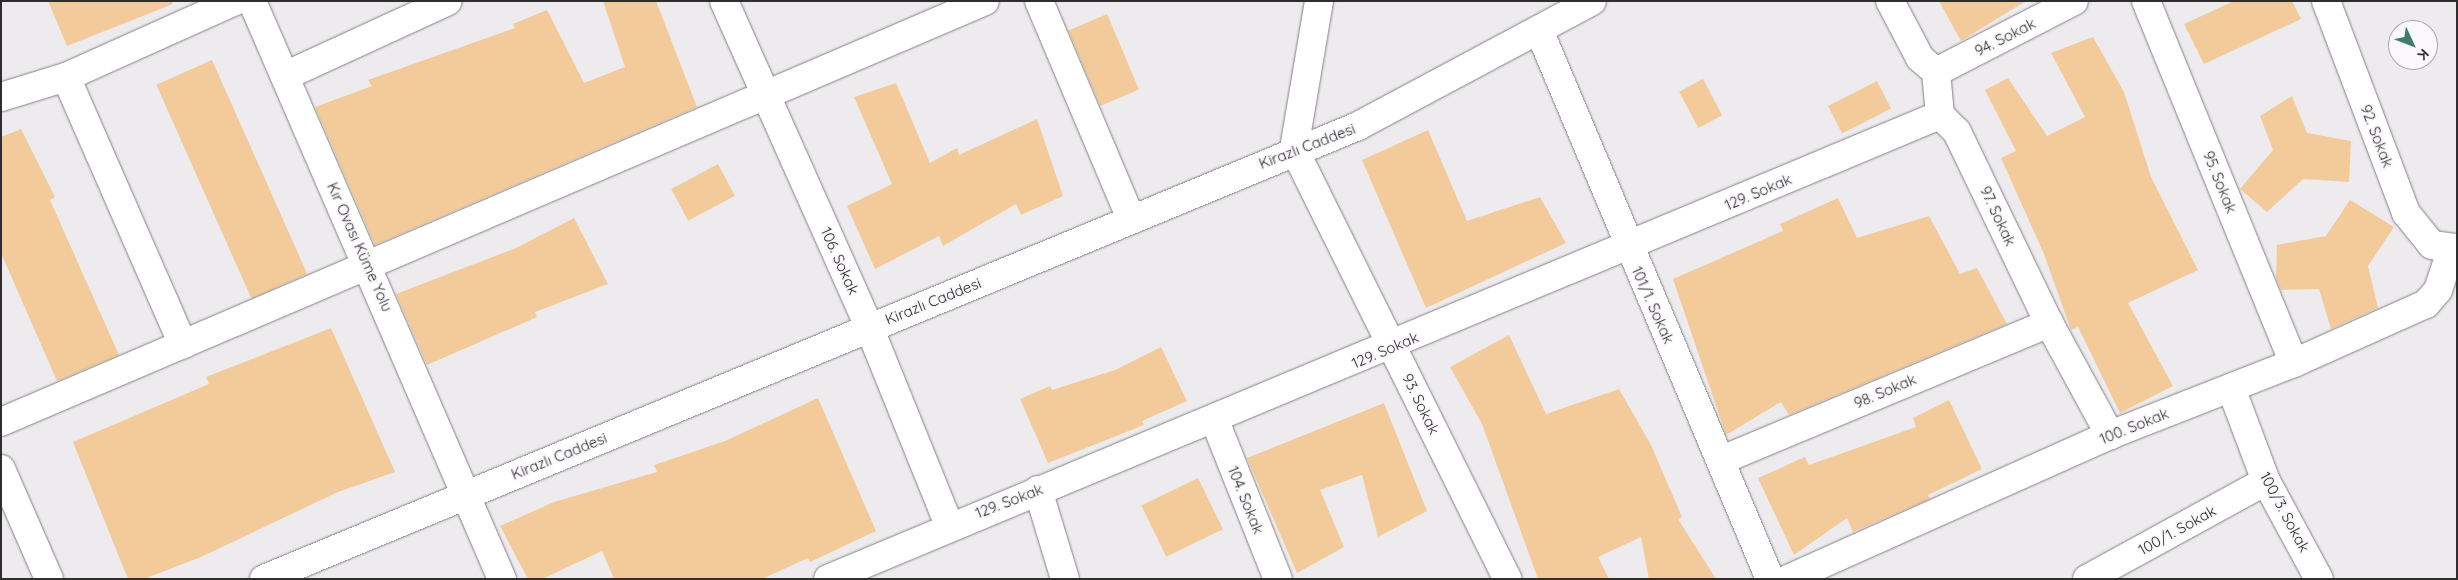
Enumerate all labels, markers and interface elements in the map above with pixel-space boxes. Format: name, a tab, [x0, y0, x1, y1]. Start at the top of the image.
street label: 94. Sokak	[1972, 14, 2038, 60]
north arrow	[2388, 20, 2438, 70]
text: K	[2414, 45, 2433, 64]
street label: 92. Sokak	[2357, 102, 2397, 170]
street label: Kirazlı Caddesi	[1256, 119, 1358, 173]
street label: 95. Sokak	[2199, 148, 2241, 216]
street label: 129. Sokak	[1722, 170, 1794, 214]
street label: Kır Ovası Küme Yolu	[323, 180, 397, 314]
street label: 97. Sokak	[1976, 183, 2020, 249]
street label: 106. Sokak	[817, 224, 863, 298]
street label: 101/1. Sokak	[1628, 264, 1678, 346]
street label: Kirazlı Caddesi	[882, 274, 984, 328]
street label: 129. Sokak	[1349, 328, 1421, 372]
street label: 98. Sokak	[1851, 370, 1919, 412]
street label: 93. Sokak	[1399, 371, 1443, 437]
street label: 100. Sokak	[2097, 404, 2171, 448]
street label: Kirazlı Caddesi	[508, 429, 610, 483]
street label: 104. Sokak	[1224, 463, 1268, 537]
street label: 100/3. Sokak	[2256, 469, 2314, 555]
street label: 129. Sokak	[973, 480, 1045, 522]
street label: 100/1. Sokak	[2135, 501, 2219, 559]

